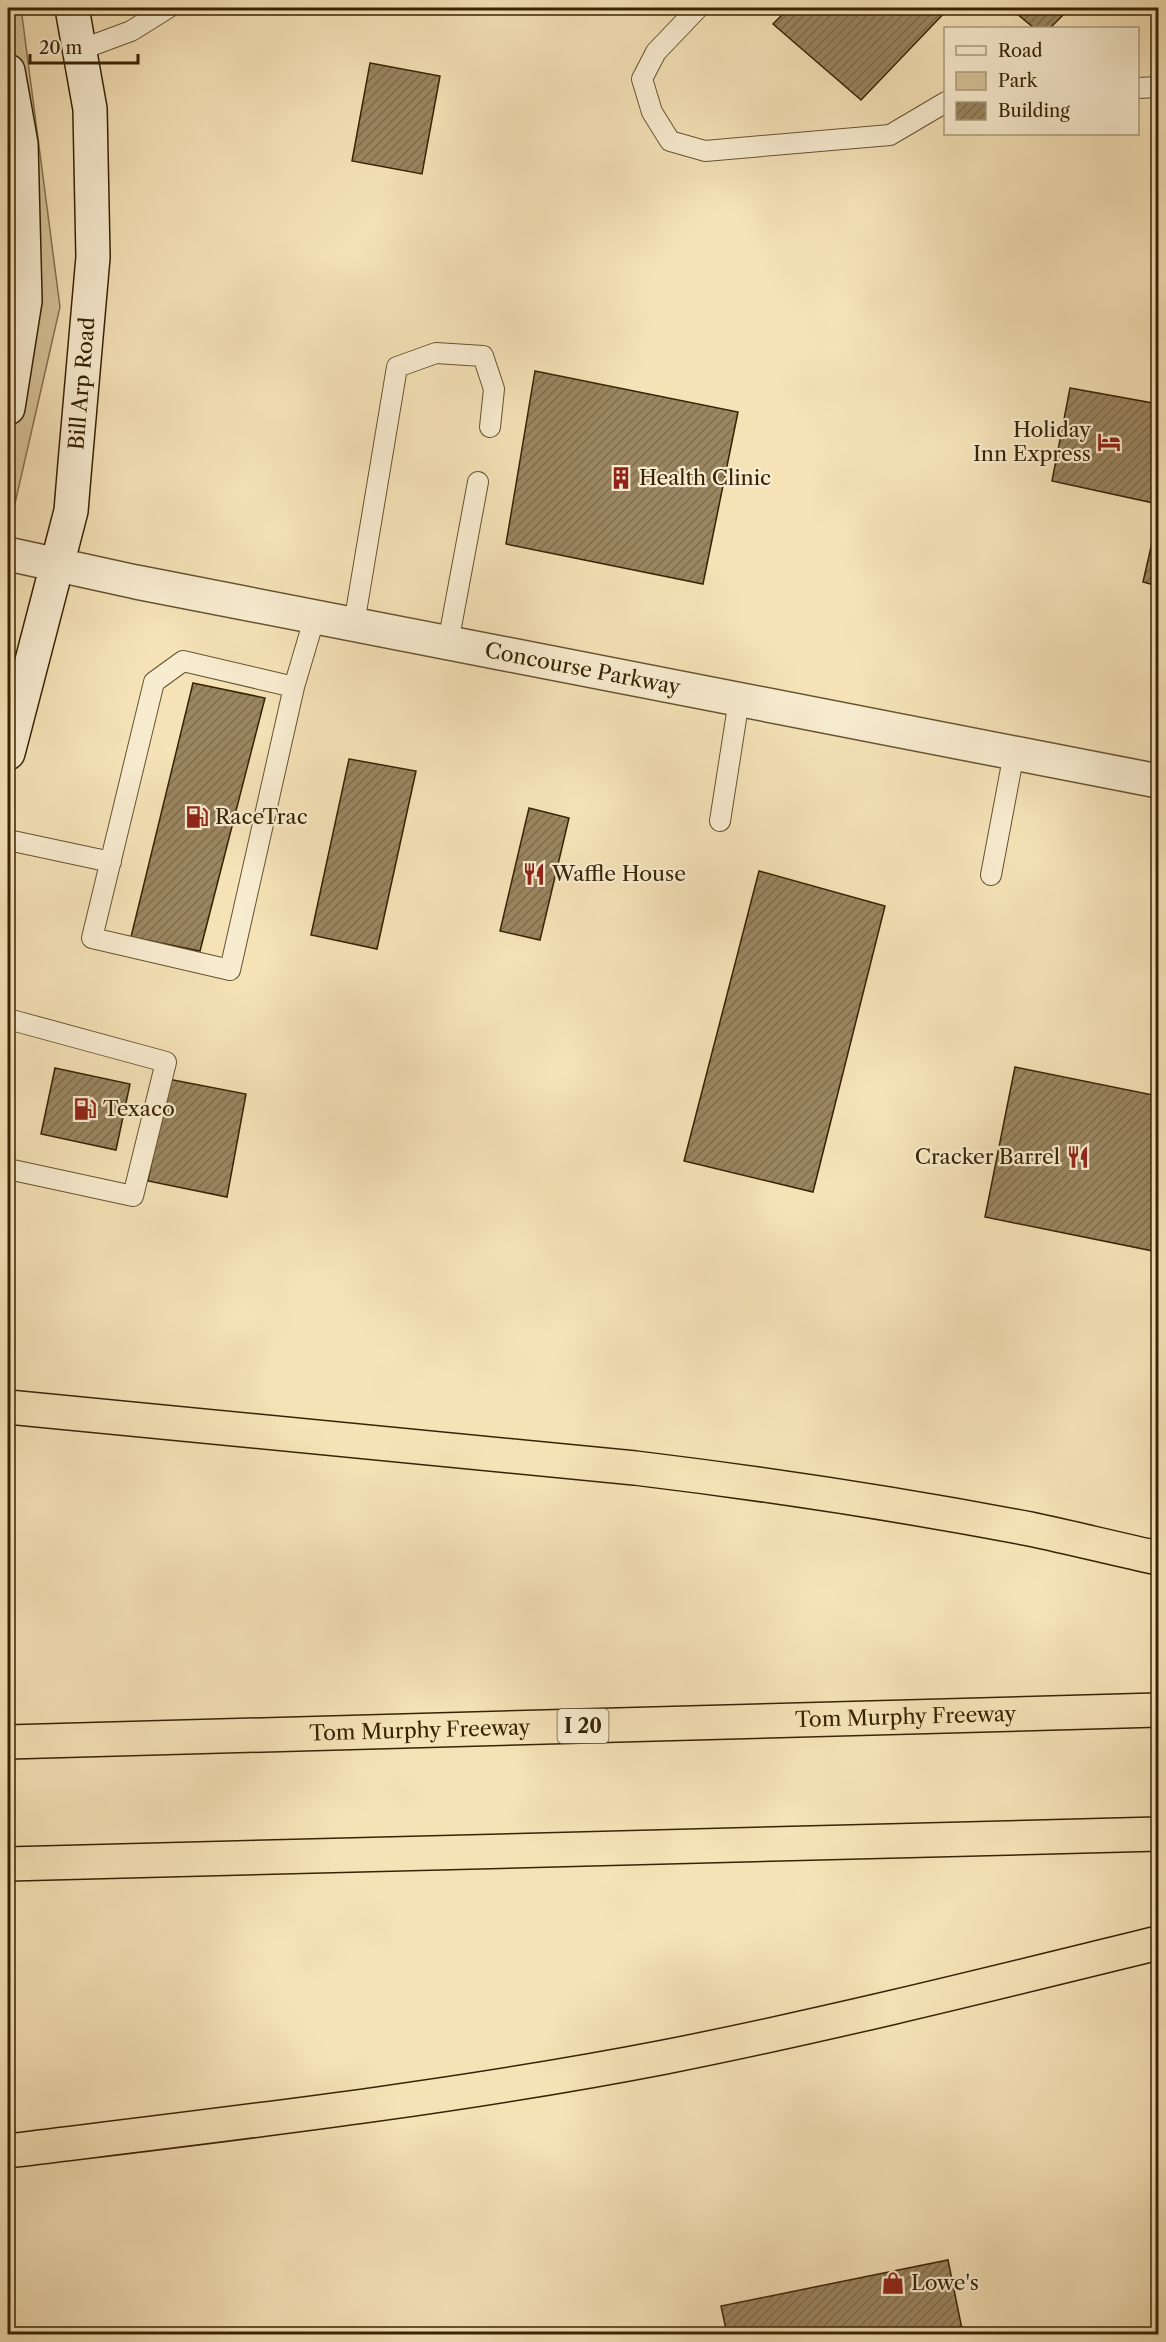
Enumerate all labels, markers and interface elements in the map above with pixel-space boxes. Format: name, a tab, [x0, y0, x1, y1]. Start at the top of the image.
scale bar	[30, 27, 138, 65]
legend	[944, 27, 1139, 135]
text: 20 m	[39, 37, 83, 59]
text: Road	[998, 40, 1043, 62]
text: Park	[998, 70, 1039, 92]
text: Building	[998, 100, 1070, 122]
street label: Bill Arp Road	[63, 316, 100, 451]
place label: Holiday Inn Express	[973, 417, 1091, 466]
hotel icon: Holiday Inn Express	[1096, 429, 1122, 455]
building icon: Health Clinic	[608, 465, 634, 491]
place label: Health Clinic	[639, 465, 771, 490]
street label: Concourse Parkway	[483, 637, 683, 700]
fuel station icon: RaceTrac	[184, 804, 210, 830]
place label: RaceTrac	[215, 804, 308, 829]
restaurant icon: Waffle House	[521, 861, 547, 887]
place label: Waffle House	[551, 861, 686, 886]
fuel station icon: Texaco	[72, 1096, 98, 1122]
place label: Texaco	[103, 1096, 175, 1121]
place label: Cracker Barrel	[915, 1144, 1060, 1169]
restaurant icon: Cracker Barrel	[1065, 1144, 1091, 1170]
street label: Tom Murphy Freeway	[795, 1701, 1017, 1732]
road number: I 20	[558, 1709, 608, 1743]
street label: Tom Murphy Freeway	[309, 1714, 531, 1746]
shop icon: Lowe's	[880, 2270, 906, 2296]
place label: Lowe's	[911, 2270, 979, 2295]

